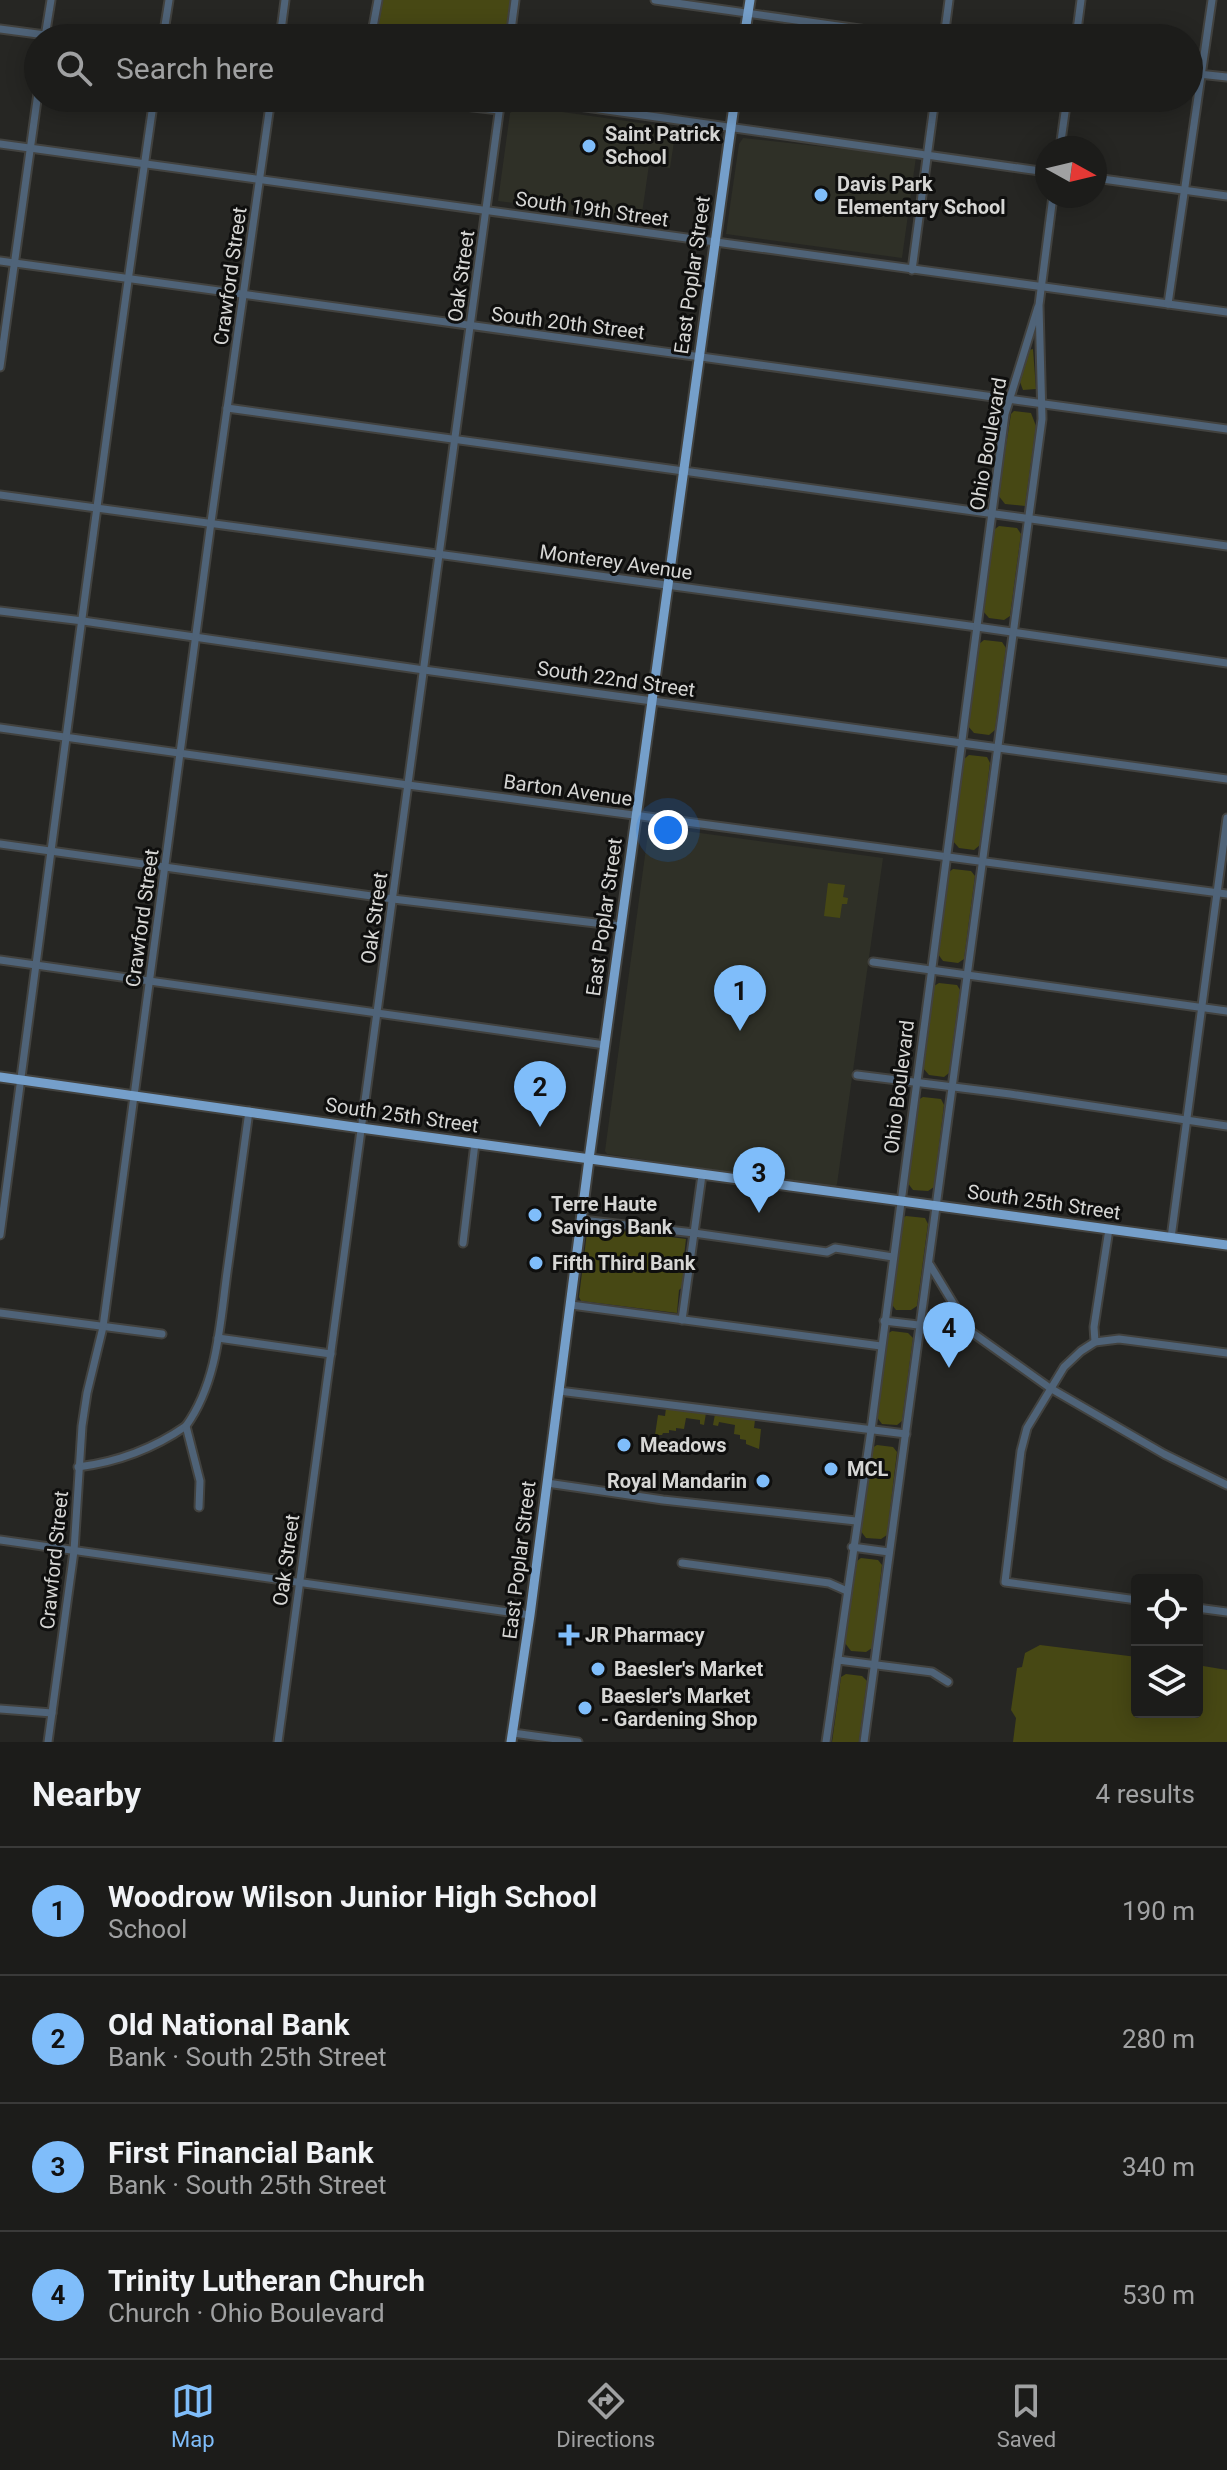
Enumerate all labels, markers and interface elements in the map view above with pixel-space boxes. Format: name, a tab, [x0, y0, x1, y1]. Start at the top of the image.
search box	[24, 24, 1203, 112]
icon: search	[52, 46, 96, 90]
text: Search here	[116, 51, 274, 86]
place label: Saint Patrick School	[605, 122, 721, 169]
north arrow	[1035, 136, 1107, 208]
marker: Saint Patrick School	[580, 137, 598, 155]
place label: Davis Park Elementary School	[837, 172, 1006, 219]
street label: South 19th Street	[514, 186, 670, 232]
marker: Davis Park Elementary School	[812, 186, 830, 204]
street label: East Poplar Street	[669, 194, 715, 356]
street label: Crawford Street	[208, 205, 252, 347]
street label: Oak Street	[443, 229, 479, 323]
street label: South 20th Street	[490, 302, 646, 344]
street label: Ohio Boulevard	[965, 376, 1011, 512]
street label: Monterey Avenue	[538, 539, 694, 585]
street label: South 22nd Street	[535, 656, 697, 702]
street label: Barton Avenue	[502, 769, 634, 811]
your location	[648, 810, 688, 850]
street label: East Poplar Street	[581, 836, 627, 998]
street label: Crawford Street	[120, 847, 164, 989]
street label: Oak Street	[356, 871, 392, 965]
pin: 1	[714, 965, 766, 1031]
street label: Ohio Boulevard	[879, 1019, 919, 1155]
pin: 2	[514, 1061, 566, 1127]
street label: South 25th Street	[324, 1092, 480, 1138]
pin: 3	[733, 1147, 785, 1213]
street label: South 25th Street	[966, 1179, 1122, 1225]
place label: Terre Haute Savings Bank	[551, 1192, 673, 1239]
marker: Terre Haute Savings Bank	[526, 1206, 544, 1224]
place label: Fifth Third Bank	[552, 1251, 696, 1275]
marker: Fifth Third Bank	[527, 1254, 545, 1272]
pin: 4	[923, 1302, 975, 1368]
place label: Meadows	[640, 1433, 727, 1457]
marker: Meadows	[615, 1436, 633, 1454]
place label: MCL	[847, 1457, 889, 1481]
marker: MCL	[822, 1460, 840, 1478]
place label: Royal Mandarin	[607, 1469, 747, 1493]
marker: Royal Mandarin	[754, 1472, 772, 1490]
street label: East Poplar Street	[497, 1479, 541, 1641]
street label: Crawford Street	[35, 1489, 73, 1631]
street label: Oak Street	[268, 1513, 304, 1607]
map controls	[1131, 1574, 1203, 1718]
button: locate	[1131, 1574, 1203, 1646]
place label: JR Pharmacy	[585, 1623, 706, 1647]
marker: JR Pharmacy	[560, 1626, 578, 1644]
button: layers	[1131, 1646, 1203, 1718]
place label: Baesler's Market	[614, 1657, 764, 1681]
marker: Baesler's Market	[589, 1660, 607, 1678]
place label: Baesler's Market - Gardening Shop	[601, 1684, 758, 1731]
marker: Baesler's Market - Gardening Shop	[576, 1699, 594, 1717]
text: Nearby	[32, 1774, 141, 1814]
text: 4 results	[1096, 1779, 1195, 1809]
text: Woodrow Wilson Junior High School	[108, 1879, 597, 1914]
text: 1	[51, 1896, 65, 1926]
text: 190 m	[1122, 1896, 1195, 1926]
text: School	[108, 1914, 187, 1944]
text: Old National Bank	[108, 2007, 350, 2042]
text: 2	[51, 2024, 65, 2054]
text: 280 m	[1122, 2024, 1195, 2054]
text: Bank · South 25th Street	[108, 2042, 387, 2072]
text: First Financial Bank	[108, 2135, 374, 2170]
text: 3	[51, 2152, 65, 2182]
text: 340 m	[1122, 2152, 1195, 2182]
text: Bank · South 25th Street	[108, 2170, 387, 2200]
text: Trinity Lutheran Church	[108, 2263, 425, 2298]
text: 4	[51, 2280, 65, 2310]
text: 530 m	[1122, 2280, 1195, 2310]
text: Church · Ohio Boulevard	[108, 2298, 385, 2328]
tab: Map	[171, 2379, 215, 2452]
tab: Directions	[556, 2379, 655, 2452]
tab: Saved	[997, 2379, 1056, 2452]

